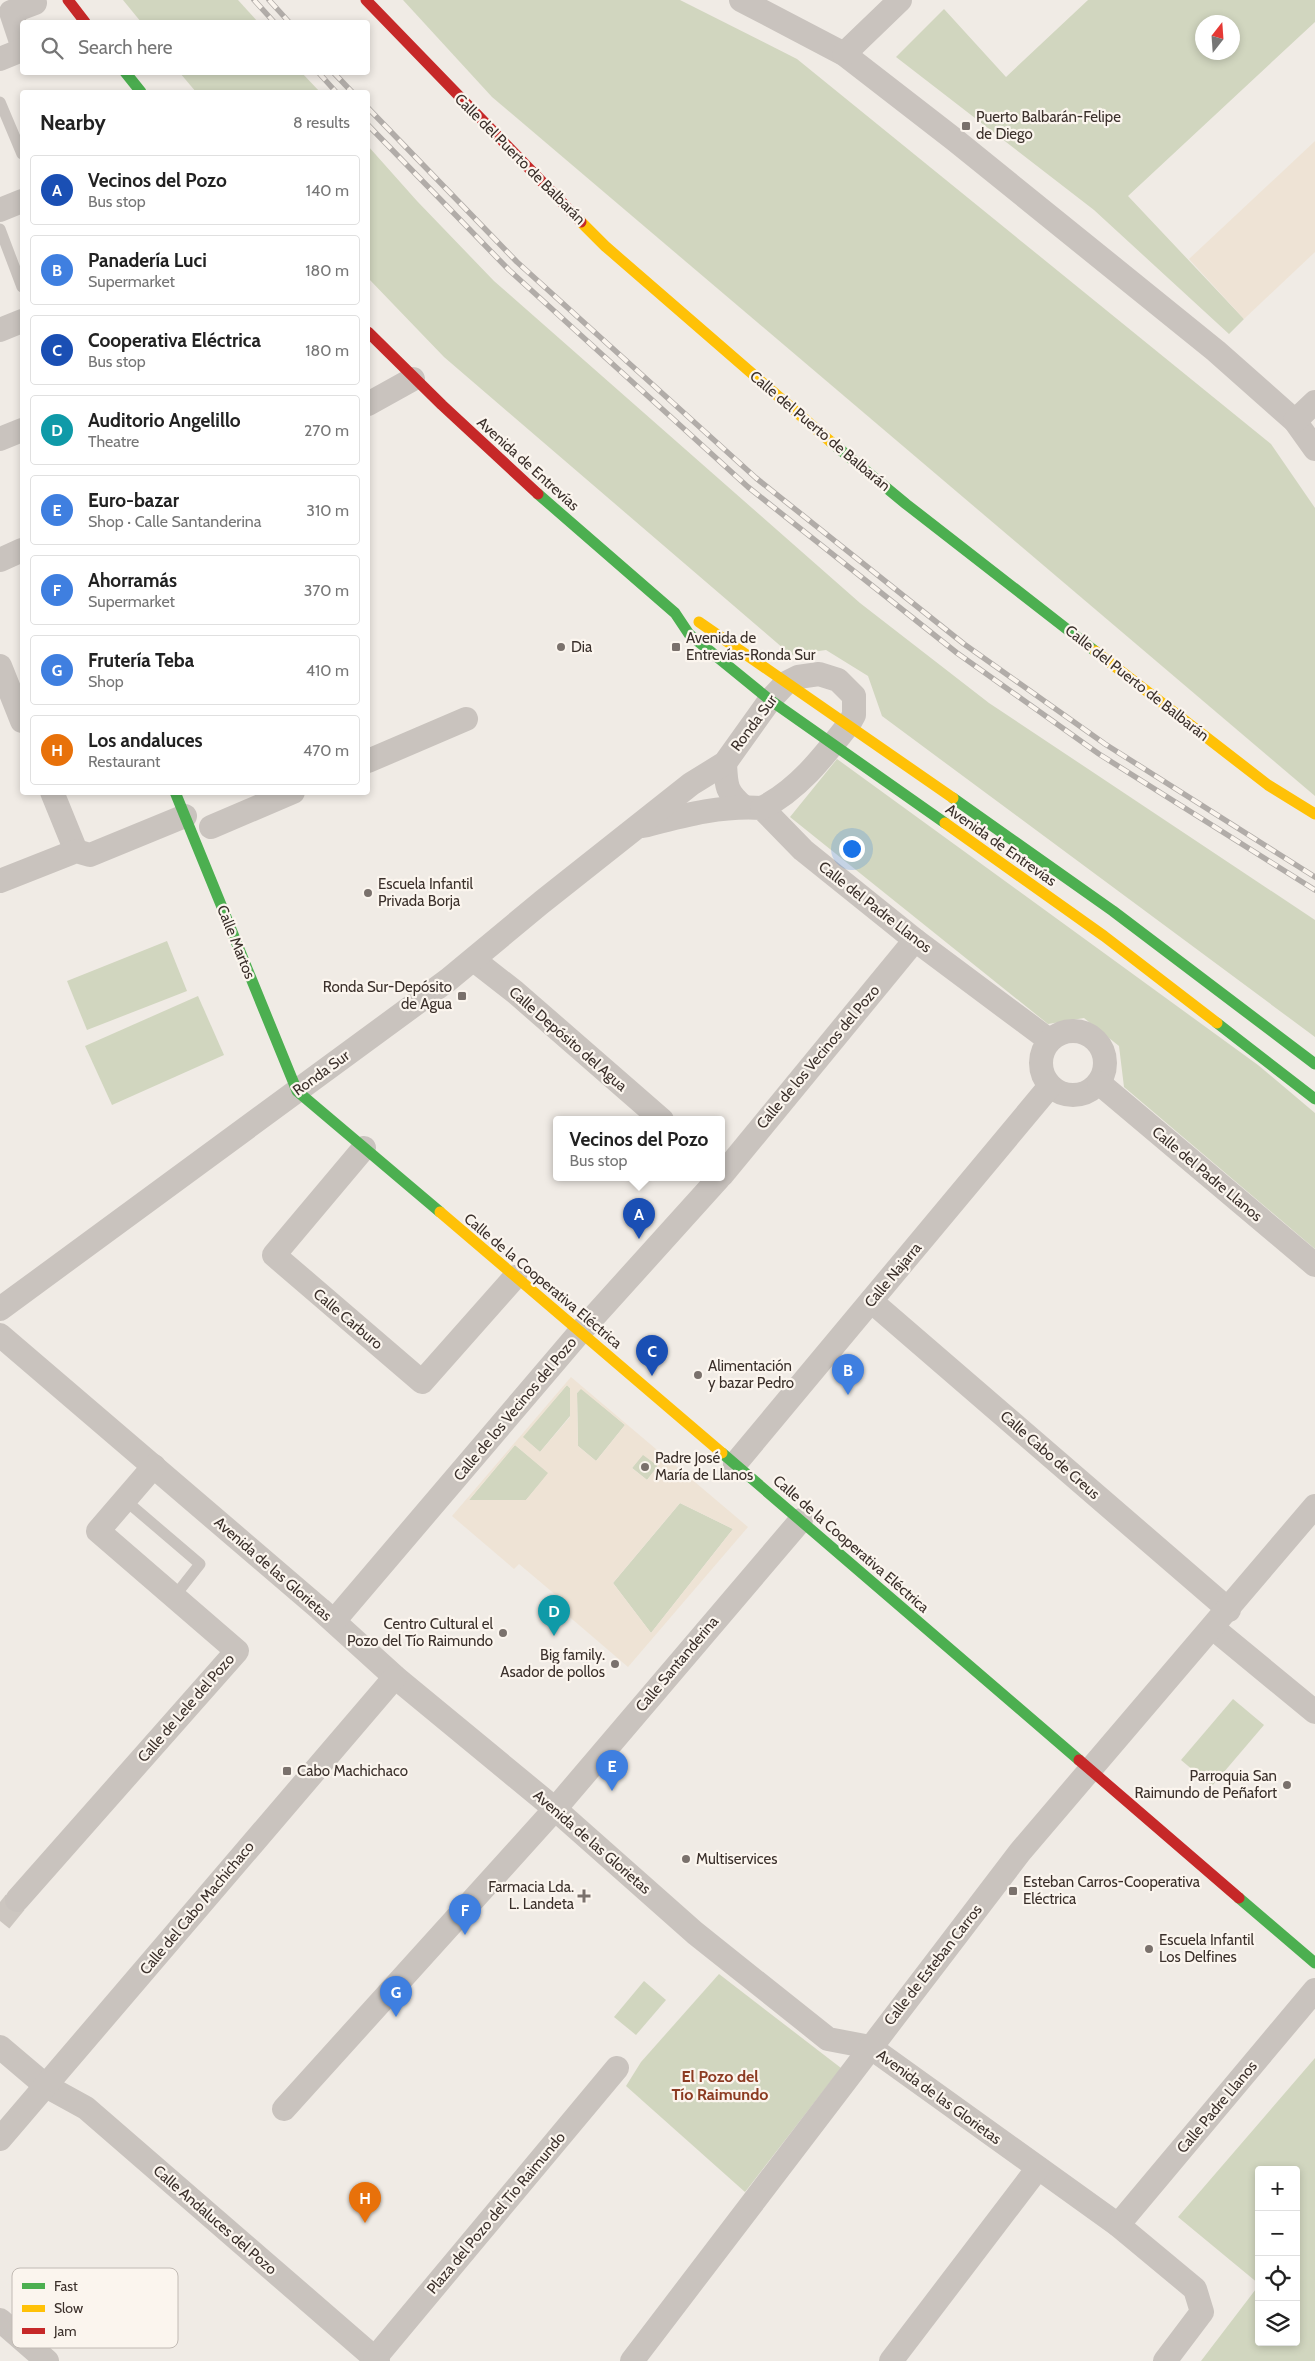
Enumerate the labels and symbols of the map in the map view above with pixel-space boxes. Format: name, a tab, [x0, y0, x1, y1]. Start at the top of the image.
north arrow	[1195, 15, 1240, 60]
street label: Calle del Puerto de Balbarán	[451, 90, 589, 228]
place label: Puerto Balbarán-Felipe de Diego	[976, 108, 1121, 143]
marker: Puerto Balbarán-Felipe de Diego	[960, 120, 972, 132]
street label: Calle del Puerto de Balbarán	[746, 367, 894, 495]
street label: Avenida de Entrevías	[473, 413, 583, 515]
street label: Calle del Puerto de Balbarán	[1061, 621, 1213, 745]
place label: Avenida de Entrevías-Ronda Sur	[686, 629, 816, 664]
place label: Dia	[571, 638, 593, 656]
marker: Dia	[555, 641, 567, 653]
marker: Avenida de Entrevías-Ronda Sur	[670, 641, 682, 653]
street label: Ronda Sur	[727, 691, 781, 755]
street label: Avenida de Entrevías	[942, 800, 1060, 890]
your location	[839, 836, 865, 862]
street label: Calle del Padre Llanos	[815, 857, 935, 957]
place label: Escuela Infantil Privada Borja	[378, 875, 473, 910]
marker: Escuela Infantil Privada Borja	[362, 887, 374, 899]
street label: Calle Martos	[213, 902, 259, 982]
place label: Ronda Sur-Depósito de Agua	[323, 978, 453, 1013]
street label: Calle de los Vecinos del Pozo	[753, 982, 883, 1132]
street label: Calle Depósito del Agua	[505, 983, 631, 1096]
marker: Ronda Sur-Depósito de Agua	[456, 990, 468, 1002]
street label: Ronda Sur	[289, 1046, 353, 1100]
street label: Calle del Padre Llanos	[1148, 1123, 1266, 1225]
pin: A	[623, 1198, 655, 1239]
street label: Calle de la Cooperativa Eléctrica	[460, 1210, 626, 1353]
street label: Calle Najarra	[861, 1238, 926, 1311]
street label: Calle Carburo	[310, 1285, 386, 1353]
street label: Calle de los Vecinos del Pozo	[450, 1334, 580, 1484]
pin: C	[636, 1335, 668, 1376]
pin: B	[832, 1354, 864, 1395]
place label: Alimentación y bazar Pedro	[708, 1357, 794, 1392]
marker: Alimentación y bazar Pedro	[692, 1369, 704, 1381]
street label: Calle Cabo de Creus	[997, 1407, 1103, 1503]
place label: Padre José María de Llanos	[655, 1449, 753, 1484]
marker: Padre José María de Llanos	[639, 1461, 651, 1473]
street label: Calle de la Cooperativa Eléctrica	[769, 1471, 933, 1617]
street label: Avenida de las Glorietas	[211, 1513, 335, 1625]
pin: D	[538, 1595, 570, 1636]
street label: Calle Santanderina	[632, 1612, 723, 1715]
place label: Centro Cultural el Pozo del Tío Raimundo	[347, 1615, 493, 1650]
marker: Centro Cultural el Pozo del Tío Raimundo	[497, 1627, 509, 1639]
place label: Big family. Asador de pollos	[500, 1646, 605, 1681]
street label: Calle de Lele del Pozo	[134, 1650, 238, 1766]
marker: Big family. Asador de pollos	[609, 1658, 621, 1670]
pin: E	[596, 1750, 628, 1791]
place label: Cabo Machichaco	[297, 1762, 408, 1780]
marker: Cabo Machichaco	[281, 1765, 293, 1777]
place label: Parroquia San Raimundo de Peñafort	[1134, 1767, 1277, 1802]
marker: Parroquia San Raimundo de Peñafort	[1281, 1779, 1293, 1791]
street label: Avenida de las Glorietas	[530, 1786, 654, 1898]
street label: Calle del Cabo Machichaco	[136, 1838, 258, 1978]
place label: Multiservices	[696, 1850, 777, 1868]
marker: Multiservices	[680, 1853, 692, 1865]
place label: Esteban Carros-Cooperativa Eléctrica	[1023, 1873, 1201, 1908]
place label: Farmacia Lda. L. Landeta	[488, 1878, 575, 1913]
marker: Esteban Carros-Cooperativa Eléctrica	[1007, 1885, 1019, 1897]
marker: Farmacia Lda. L. Landeta	[578, 1890, 590, 1902]
pin: F	[449, 1894, 481, 1935]
street label: Calle de Esteban Carros	[880, 1901, 986, 2029]
place label: Escuela Infantil Los Delfines	[1159, 1931, 1254, 1966]
marker: Escuela Infantil Los Delfines	[1143, 1943, 1155, 1955]
pin: G	[380, 1976, 412, 2017]
street label: Avenida de las Glorietas	[873, 2046, 1005, 2148]
street label: Calle Padre Llanos	[1173, 2057, 1261, 2157]
district label: El Pozo del Tío Raimundo	[672, 2067, 768, 2104]
street label: Plaza del Pozo del Tío Raimundo	[423, 2128, 569, 2298]
street label: Calle Andaluces del Pozo	[150, 2162, 280, 2278]
pin: H	[349, 2182, 381, 2223]
legend	[12, 2268, 178, 2348]
text: Fast	[54, 2277, 78, 2295]
text: Slow	[54, 2299, 83, 2317]
text: Jam	[53, 2322, 76, 2340]

